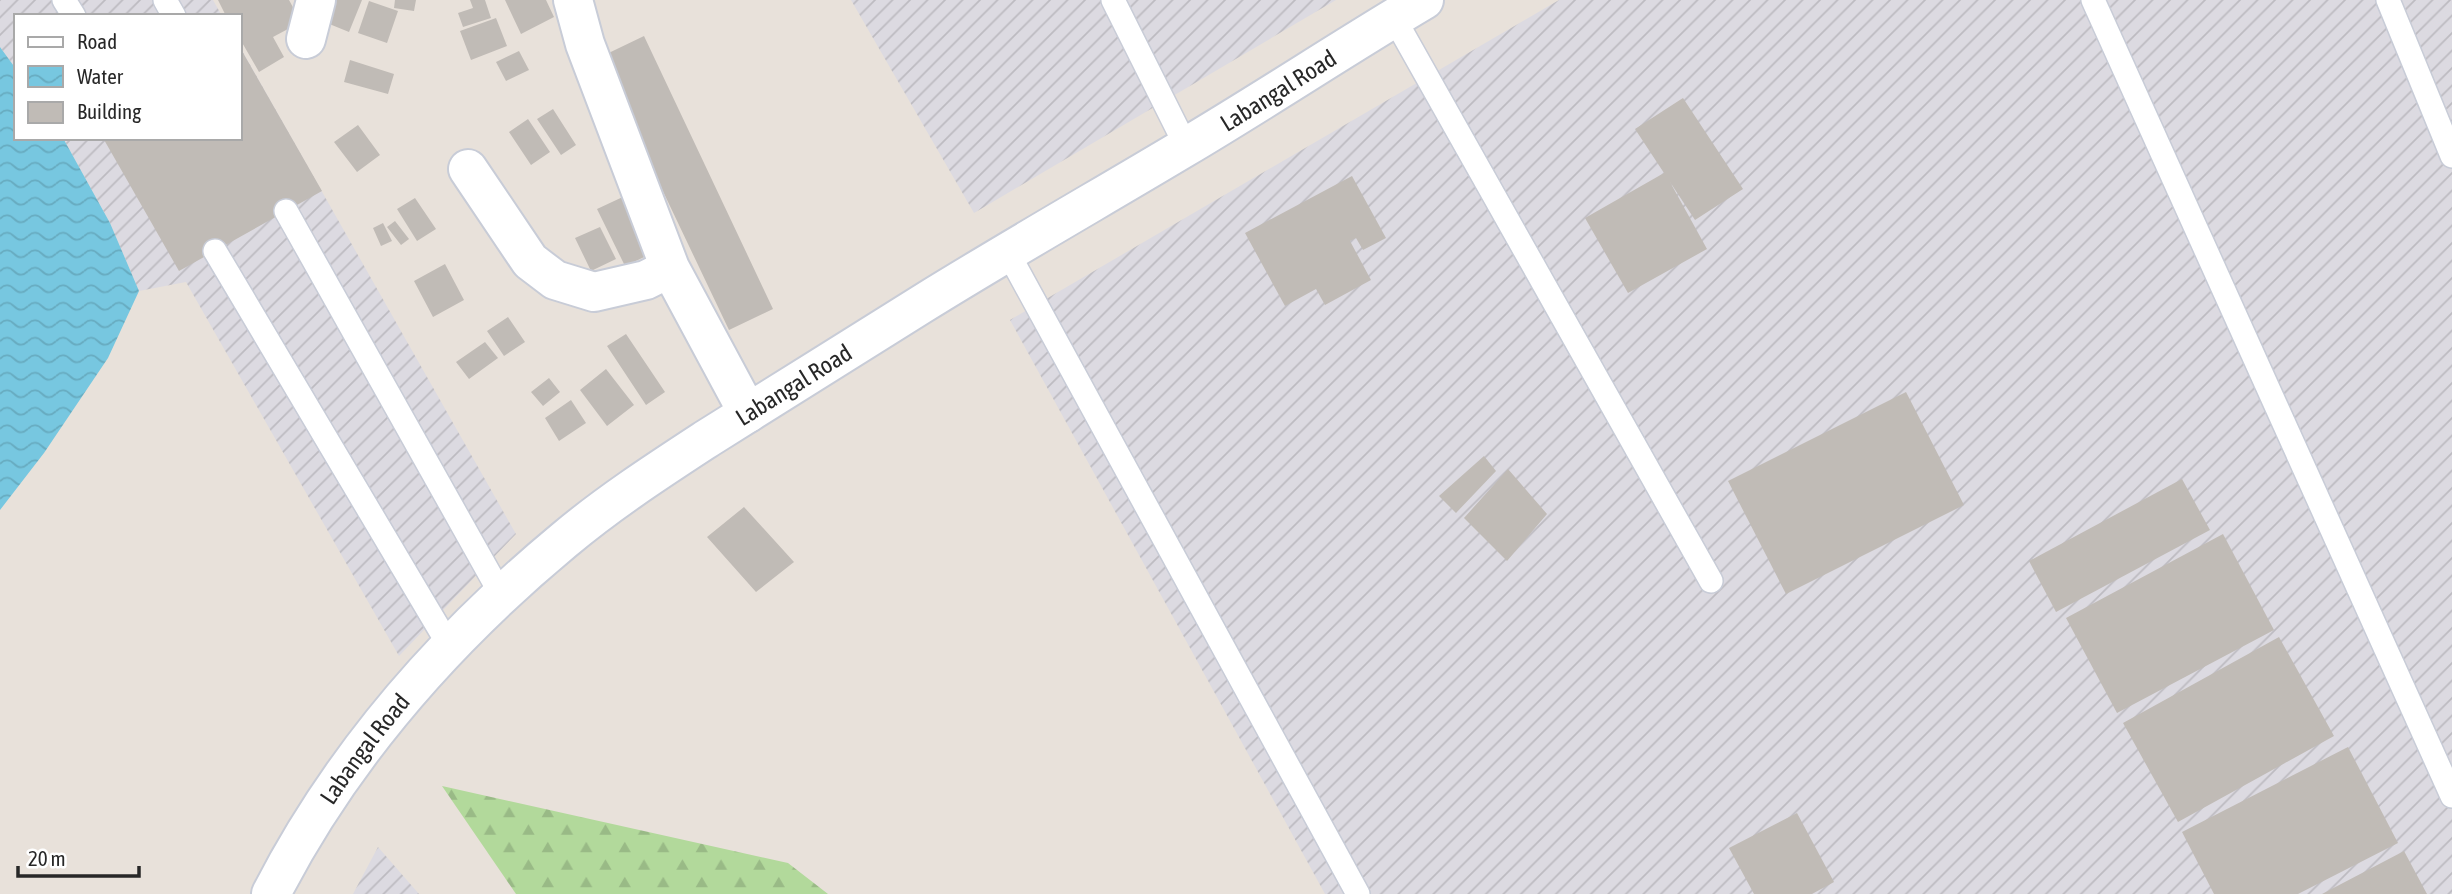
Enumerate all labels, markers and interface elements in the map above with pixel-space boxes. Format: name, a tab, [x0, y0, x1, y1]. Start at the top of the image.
legend	[14, 14, 242, 140]
text: Road	[77, 29, 117, 53]
street label: Labangal Road	[1215, 44, 1341, 136]
text: Water	[77, 64, 124, 88]
text: Building	[77, 99, 141, 123]
street label: Labangal Road	[731, 338, 856, 431]
street label: Labangal Road	[314, 688, 415, 809]
scale bar	[18, 834, 138, 878]
text: 20 m	[28, 846, 66, 870]

